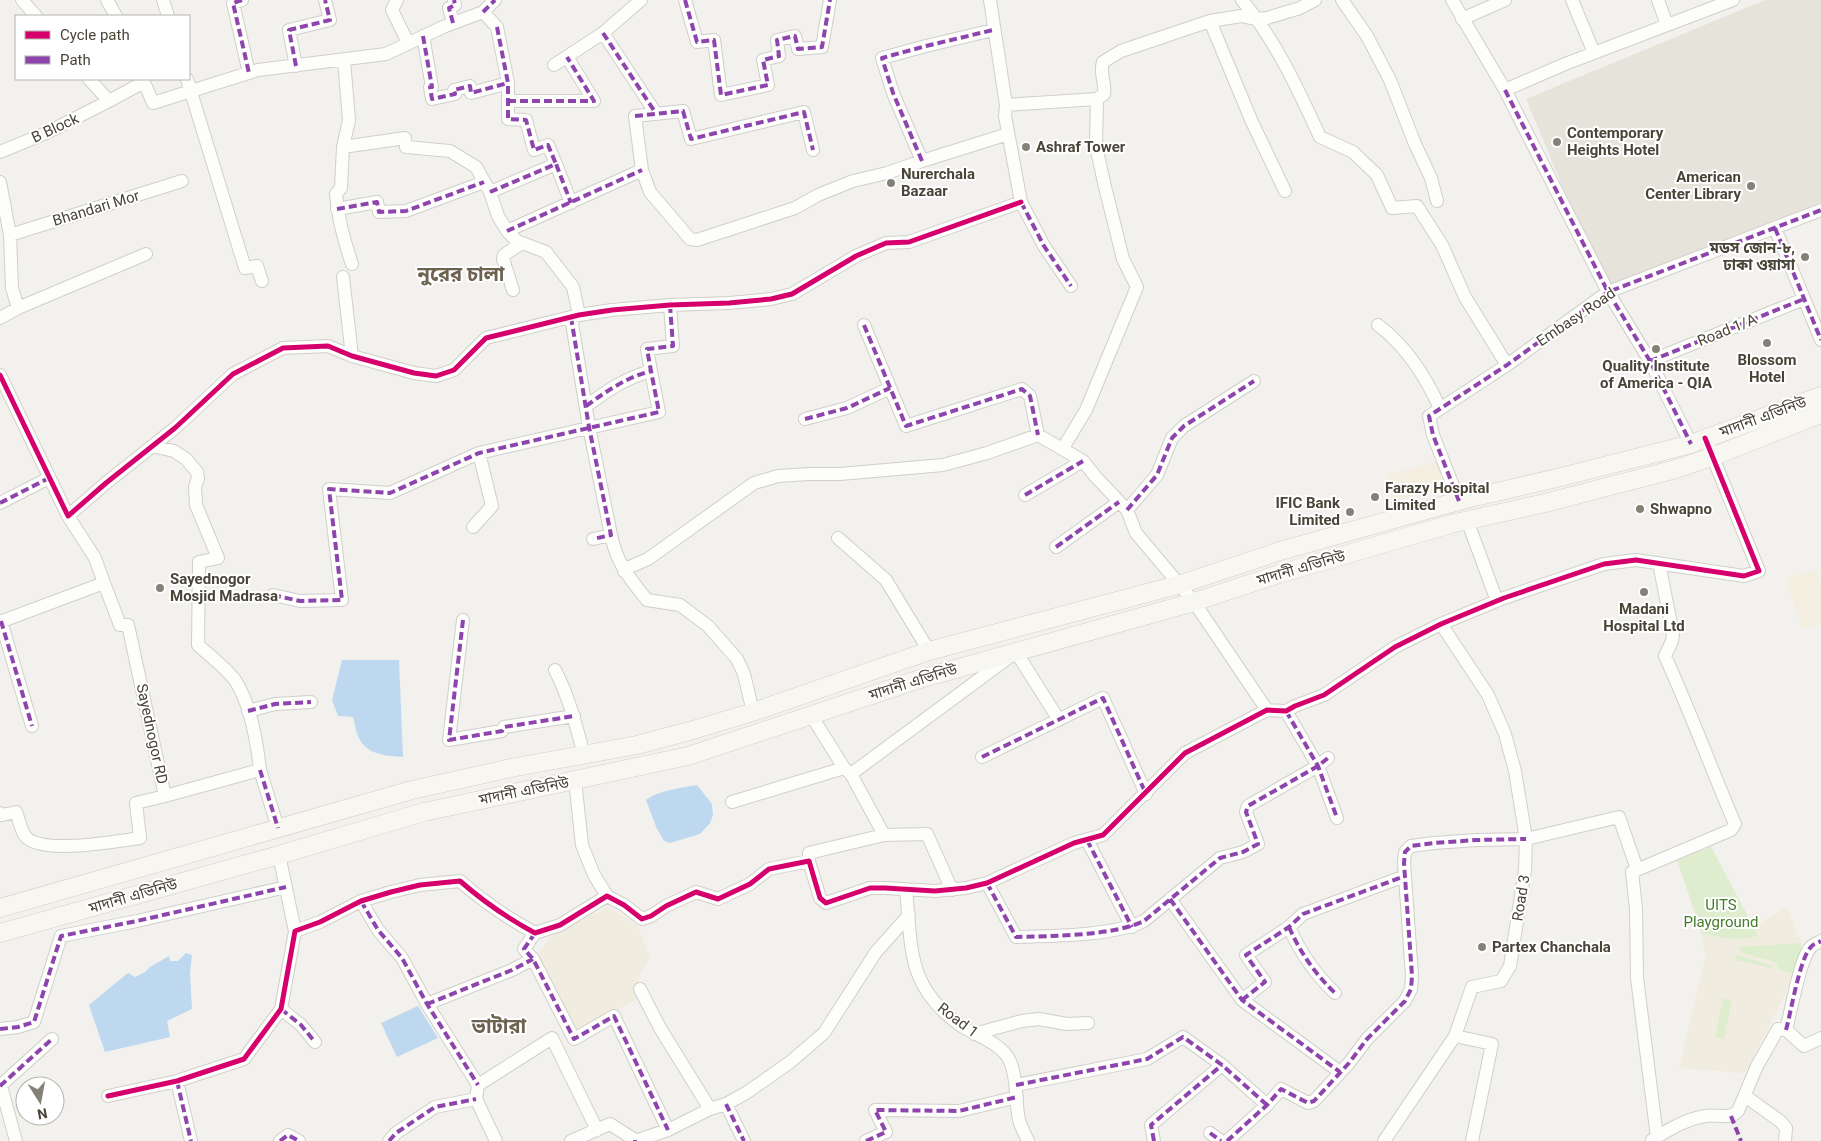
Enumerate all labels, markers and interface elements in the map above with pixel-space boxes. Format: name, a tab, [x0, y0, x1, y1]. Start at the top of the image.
legend	[15, 15, 190, 80]
text: Cycle path	[60, 26, 130, 44]
text: Path	[60, 51, 91, 69]
street label: B Block	[29, 109, 82, 147]
place label: Contemporary Heights Hotel	[1567, 124, 1664, 159]
marker: Contemporary Heights Hotel	[1551, 136, 1563, 148]
place label: Ashraf Tower	[1036, 138, 1126, 156]
marker: Ashraf Tower	[1020, 141, 1032, 153]
place label: Nurerchala Bazaar	[901, 165, 975, 200]
place label: American Center Library	[1645, 168, 1741, 203]
marker: Nurerchala Bazaar	[885, 177, 897, 189]
marker: American Center Library	[1745, 180, 1757, 192]
street label: Bhandari Mor	[50, 186, 142, 230]
place label: মডস জোন-৮, ঢাকা ওয়াসা	[1709, 239, 1796, 274]
marker: মডস জোন-৮, ঢাকা ওয়াসা	[1799, 251, 1811, 263]
district label: নুরের চালা	[416, 262, 505, 286]
street label: Embasy Road	[1533, 284, 1619, 350]
street label: Road 1/A	[1695, 310, 1760, 350]
marker: Blossom Hotel	[1761, 337, 1773, 349]
marker: Quality Institute of America - QIA	[1650, 343, 1662, 355]
place label: Blossom Hotel	[1738, 351, 1796, 386]
place label: Quality Institute of America - QIA	[1600, 357, 1713, 392]
street label: মাদানী এভিনিউ	[1716, 393, 1809, 441]
place label: Farazy Hospital Limited	[1385, 479, 1489, 514]
marker: Farazy Hospital Limited	[1369, 491, 1381, 503]
place label: IFIC Bank Limited	[1275, 494, 1341, 529]
place label: Shwapno	[1650, 500, 1712, 518]
marker: Shwapno	[1634, 503, 1646, 515]
marker: IFIC Bank Limited	[1344, 506, 1356, 518]
street label: মাদানী এভিনিউ	[1254, 547, 1348, 590]
place label: Sayednogor Mosjid Madrasa	[170, 570, 278, 605]
marker: Sayednogor Mosjid Madrasa	[154, 582, 166, 594]
marker: Madani Hospital Ltd	[1638, 586, 1650, 598]
place label: Madani Hospital Ltd	[1603, 600, 1685, 635]
street label: মাদানী এভিনিউ	[866, 660, 960, 704]
street label: Sayednogor RD	[133, 682, 171, 786]
street label: মাদানী এভিনিউ	[476, 773, 571, 809]
street label: Road 3	[1508, 874, 1534, 922]
street label: মাদানী এভিনিউ	[86, 875, 180, 918]
park label: UITS Playground	[1683, 896, 1759, 931]
place label: Partex Chanchala	[1492, 938, 1611, 956]
marker: Partex Chanchala	[1476, 941, 1488, 953]
street label: Road 1	[934, 999, 982, 1041]
district label: ভাটারা	[471, 1014, 526, 1038]
north arrow	[15, 1076, 65, 1126]
text: N	[36, 1105, 49, 1123]

